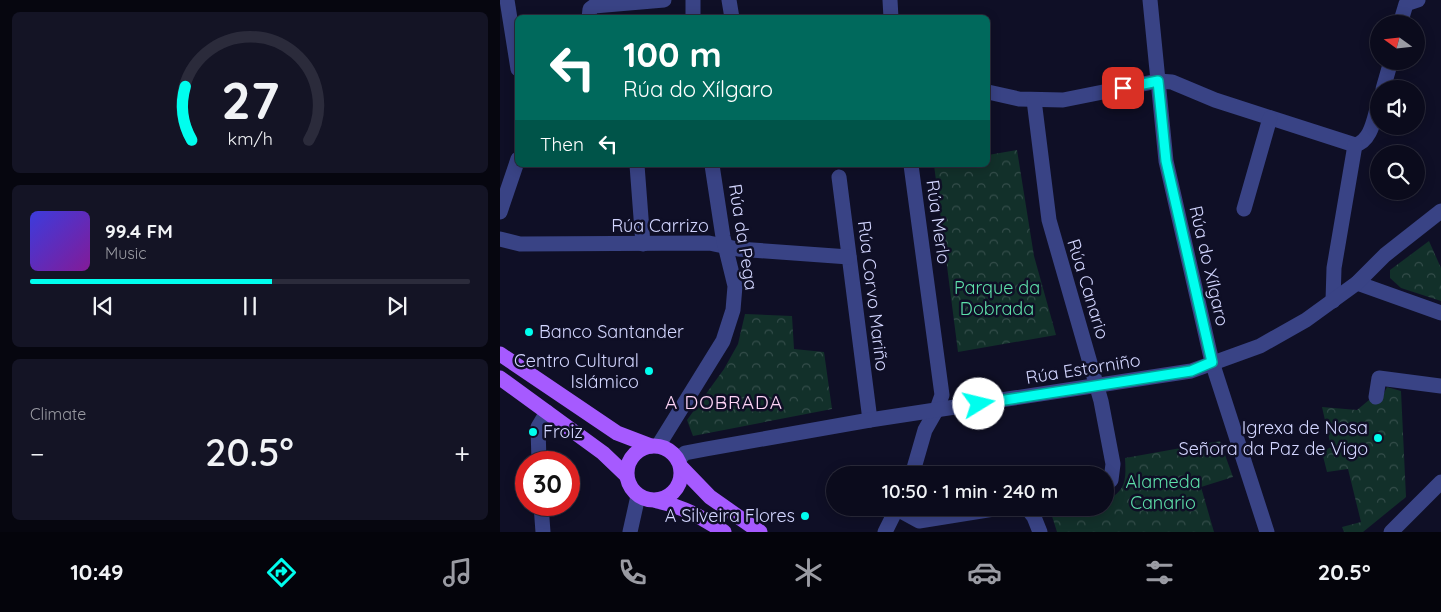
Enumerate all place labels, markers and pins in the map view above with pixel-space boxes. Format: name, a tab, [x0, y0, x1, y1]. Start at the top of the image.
pin	[1102, 67, 1144, 109]
place label: Banco Santander	[539, 320, 684, 343]
marker: Banco Santander	[523, 326, 535, 338]
place label: Centro Cultural Islámico	[514, 349, 639, 393]
marker: Centro Cultural Islámico	[643, 365, 655, 377]
place label: Igrexa de Nosa Señora da Paz de Vigo	[1179, 416, 1368, 460]
place label: Froiz	[543, 420, 583, 443]
marker: Froiz	[527, 426, 539, 438]
marker: Igrexa de Nosa Señora da Paz de Vigo	[1372, 432, 1384, 444]
place label: A Silveira Flores	[665, 504, 795, 527]
marker: A Silveira Flores	[799, 510, 811, 522]

